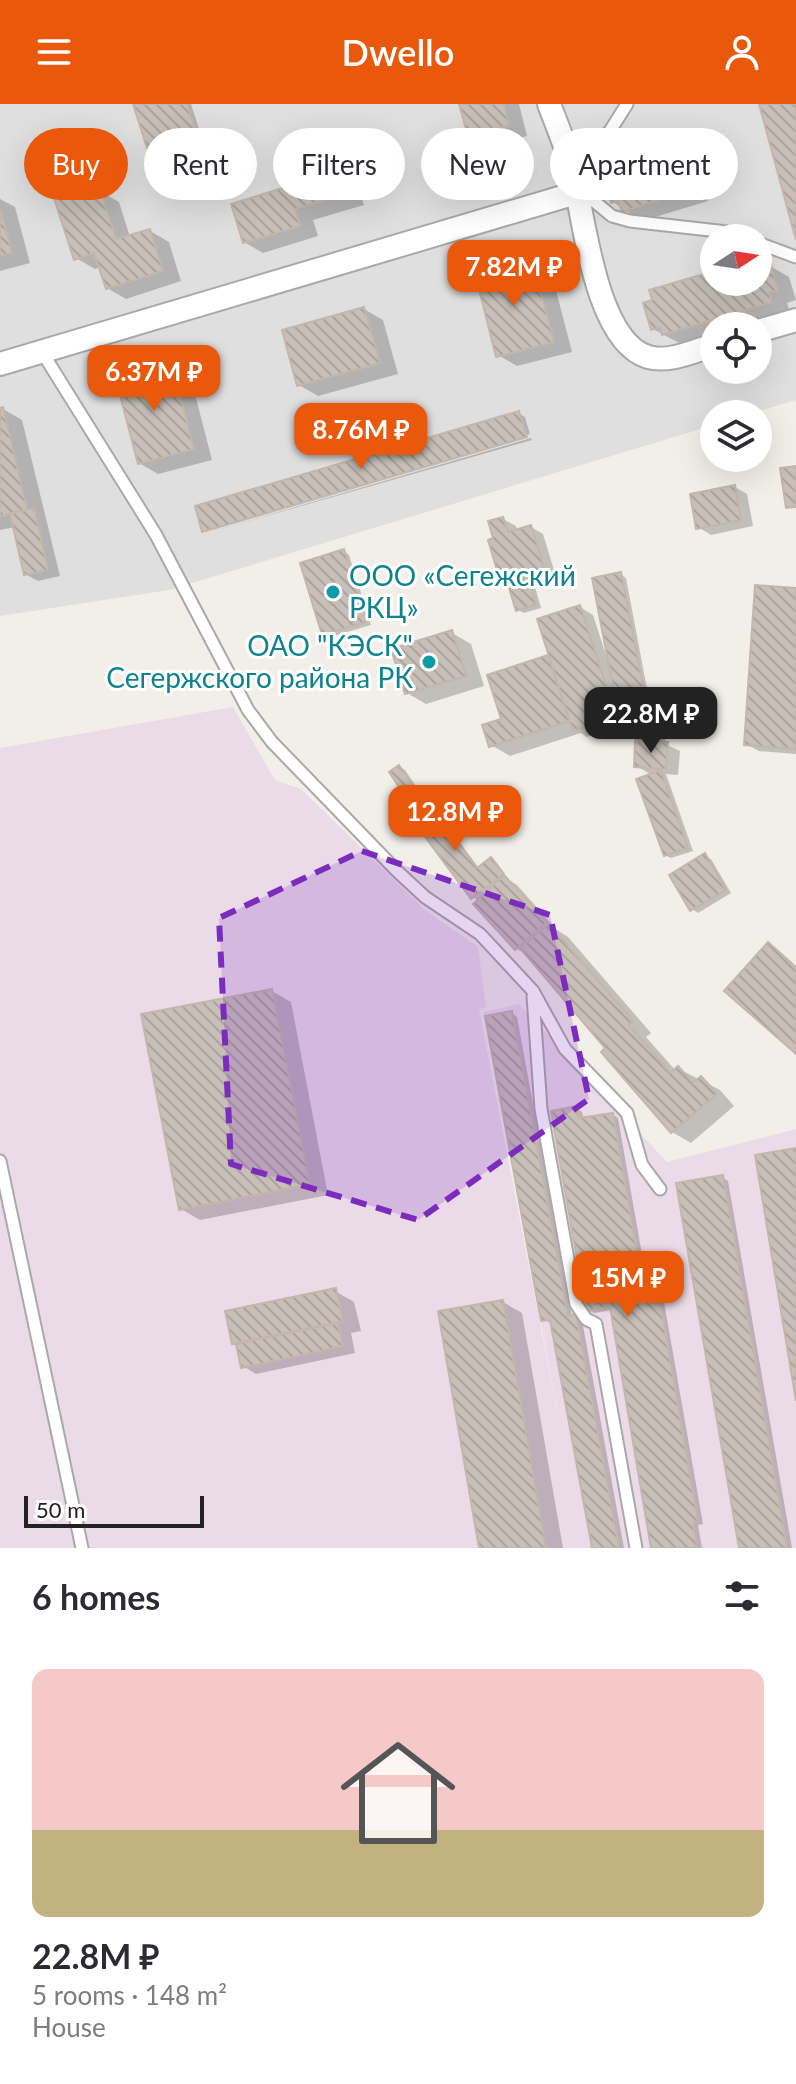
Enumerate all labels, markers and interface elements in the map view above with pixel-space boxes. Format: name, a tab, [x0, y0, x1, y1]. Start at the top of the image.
icon: menu	[32, 30, 76, 74]
text: Dwello	[342, 30, 454, 74]
icon: person	[720, 30, 764, 74]
chip: Buy	[24, 128, 128, 200]
chip: Rent	[144, 128, 257, 200]
chip: Filters	[273, 128, 405, 200]
chip: New	[421, 128, 534, 200]
chip: Apartment	[550, 128, 738, 200]
north arrow	[700, 224, 772, 296]
map controls	[700, 224, 772, 472]
pin: 7.82M ₽	[440, 240, 588, 308]
text: 7.82M ₽	[465, 250, 563, 282]
button: locate	[700, 312, 772, 384]
pin: 6.37M ₽	[80, 345, 228, 413]
text: 6.37M ₽	[105, 355, 203, 387]
button: layers	[700, 400, 772, 472]
pin: 8.76M ₽	[287, 403, 435, 471]
text: 8.76M ₽	[312, 413, 410, 445]
place label: ООО «Сегежский РКЦ»	[349, 558, 576, 624]
marker: ООО «Сегежский РКЦ»	[324, 583, 342, 601]
place label: ОАО "КЭСК" Сегержского района РК	[106, 628, 413, 694]
marker: ОАО "КЭСК" Сегержского района РК	[420, 653, 438, 671]
pin: 22.8M ₽	[577, 687, 725, 755]
text: 22.8M ₽	[602, 697, 700, 729]
pin: 12.8M ₽	[381, 785, 529, 853]
text: 12.8M ₽	[406, 795, 504, 827]
pin: 15M ₽	[572, 1251, 684, 1319]
text: 15M ₽	[590, 1261, 666, 1293]
scale bar	[24, 1492, 204, 1528]
text: 50 m	[36, 1496, 85, 1523]
icon: filters	[720, 1574, 764, 1618]
text: 6 homes	[32, 1576, 160, 1617]
icon: home	[326, 1721, 470, 1865]
text: 22.8M ₽	[32, 1935, 159, 1976]
text: 5 rooms · 148 m²	[32, 1979, 227, 2011]
text: House	[32, 2011, 106, 2043]

